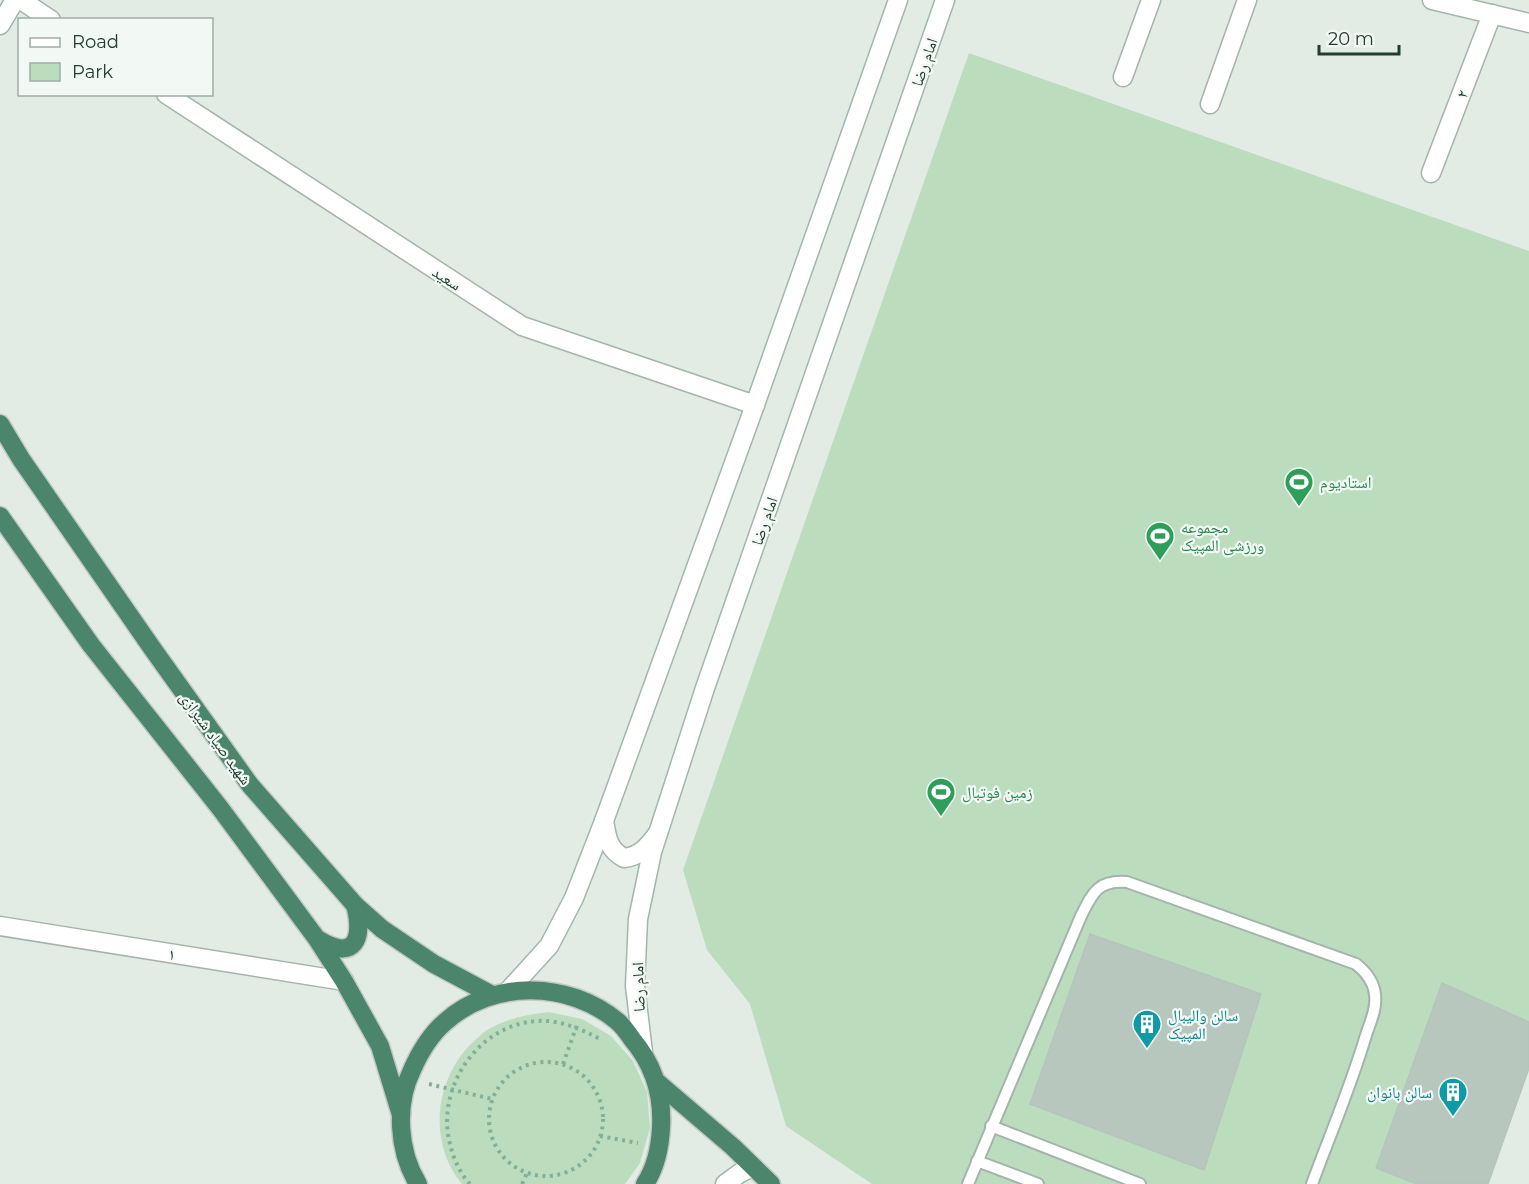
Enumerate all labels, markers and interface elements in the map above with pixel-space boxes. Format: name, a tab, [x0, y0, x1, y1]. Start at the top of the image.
legend	[18, 18, 213, 96]
scale bar	[1319, 18, 1398, 56]
text: 20 m	[1328, 28, 1374, 50]
text: Road	[72, 31, 119, 53]
street label: امام رضا	[907, 35, 943, 89]
text: Park	[72, 61, 113, 83]
street label: ۲	[1452, 87, 1473, 101]
street label: سعید	[429, 262, 465, 295]
sports icon: استادیوم	[1283, 466, 1315, 508]
place label: استادیوم	[1320, 473, 1372, 493]
street label: امام رضا	[747, 494, 783, 548]
place label: مجموعه ورزشی المپیک	[1181, 518, 1264, 556]
sports icon: مجموعه ورزشی المپیک	[1144, 520, 1176, 562]
street label: شهید صیاد شیرازی	[175, 688, 256, 789]
sports icon: زمین فوتبال	[925, 776, 957, 818]
place label: زمین فوتبال	[962, 783, 1033, 803]
street label: ۱	[167, 945, 177, 964]
street label: امام رضا	[628, 962, 650, 1012]
place label: سالن والیبال المپیک	[1168, 1006, 1238, 1043]
building icon: سالن والیبال المپیک	[1131, 1008, 1163, 1050]
building icon: سالن بانوان	[1437, 1076, 1469, 1118]
place label: سالن بانوان	[1367, 1083, 1432, 1103]

